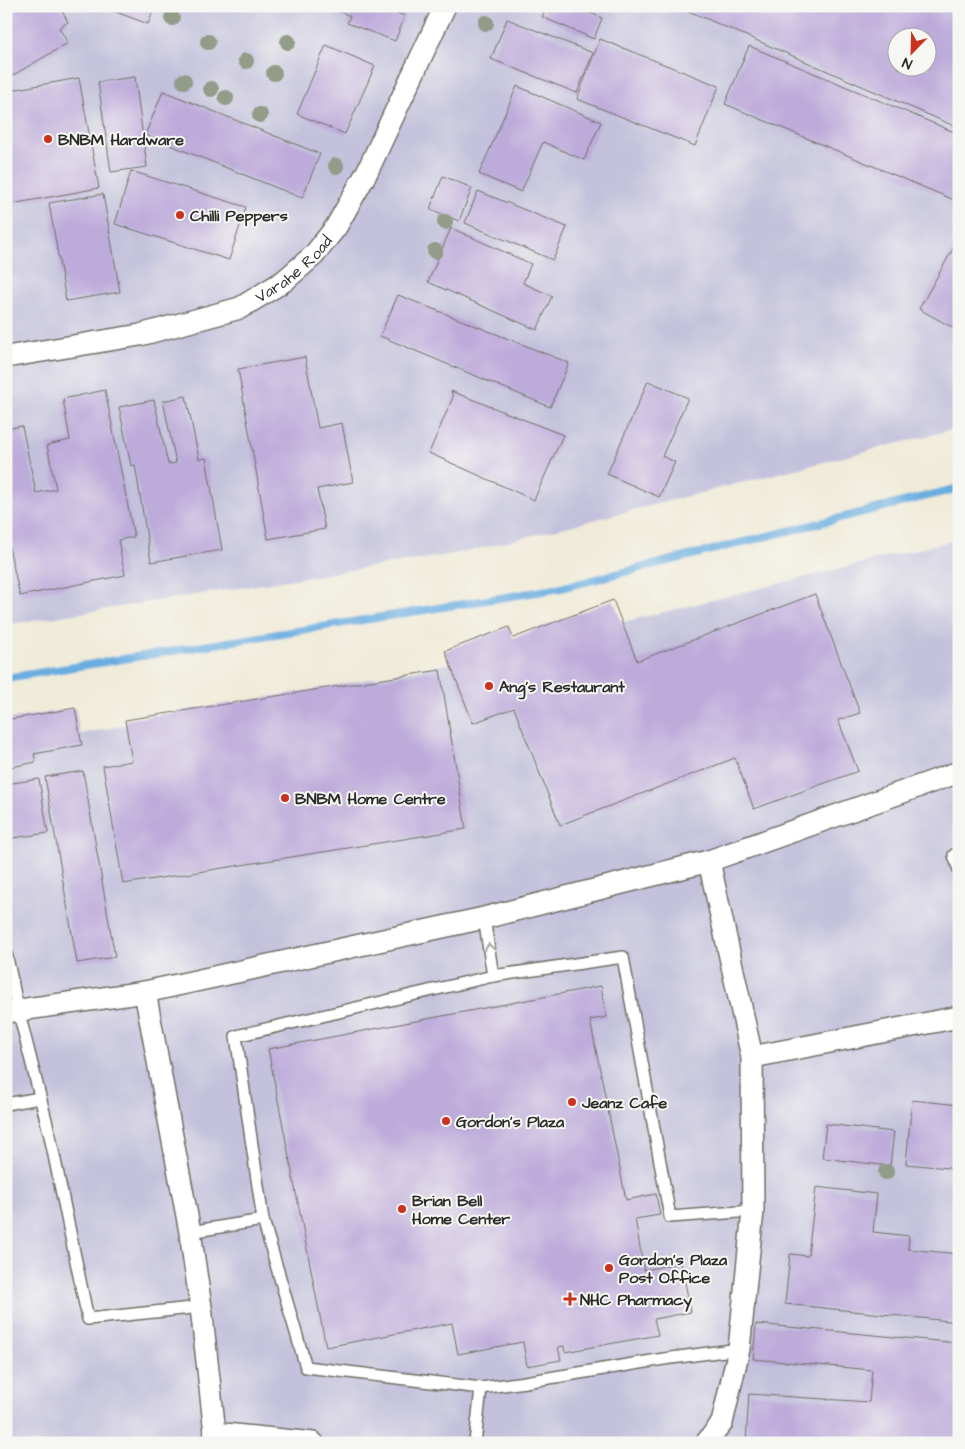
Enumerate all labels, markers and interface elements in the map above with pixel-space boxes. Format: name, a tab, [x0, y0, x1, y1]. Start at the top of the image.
north arrow	[888, 28, 938, 78]
text: N	[899, 52, 915, 74]
place label: BNBM Hardware	[58, 129, 184, 151]
marker: BNBM Hardware	[42, 133, 54, 145]
place label: Chilli Peppers	[190, 205, 288, 227]
marker: Chilli Peppers	[174, 209, 186, 221]
street label: Varahe Road	[251, 231, 337, 308]
place label: Ang's Restaurant	[499, 676, 625, 700]
marker: Ang's Restaurant	[483, 680, 495, 692]
place label: BNBM Home Centre	[295, 788, 446, 810]
marker: BNBM Home Centre	[279, 792, 291, 804]
one-way arrow	[484, 943, 494, 951]
place label: Jeanz Cafe	[581, 1092, 668, 1114]
marker: Jeanz Cafe	[566, 1096, 578, 1108]
place label: Gordon's Plaza	[456, 1111, 565, 1133]
marker: Gordon's Plaza	[440, 1115, 452, 1127]
place label: Brian Bell Home Center	[412, 1190, 510, 1230]
marker: Brian Bell Home Center	[396, 1203, 408, 1215]
place label: Gordon's Plaza Post Office	[619, 1249, 728, 1289]
marker: Gordon's Plaza Post Office	[603, 1262, 615, 1274]
place label: NHC Pharmacy	[580, 1289, 692, 1312]
marker: NHC Pharmacy	[564, 1293, 576, 1305]

